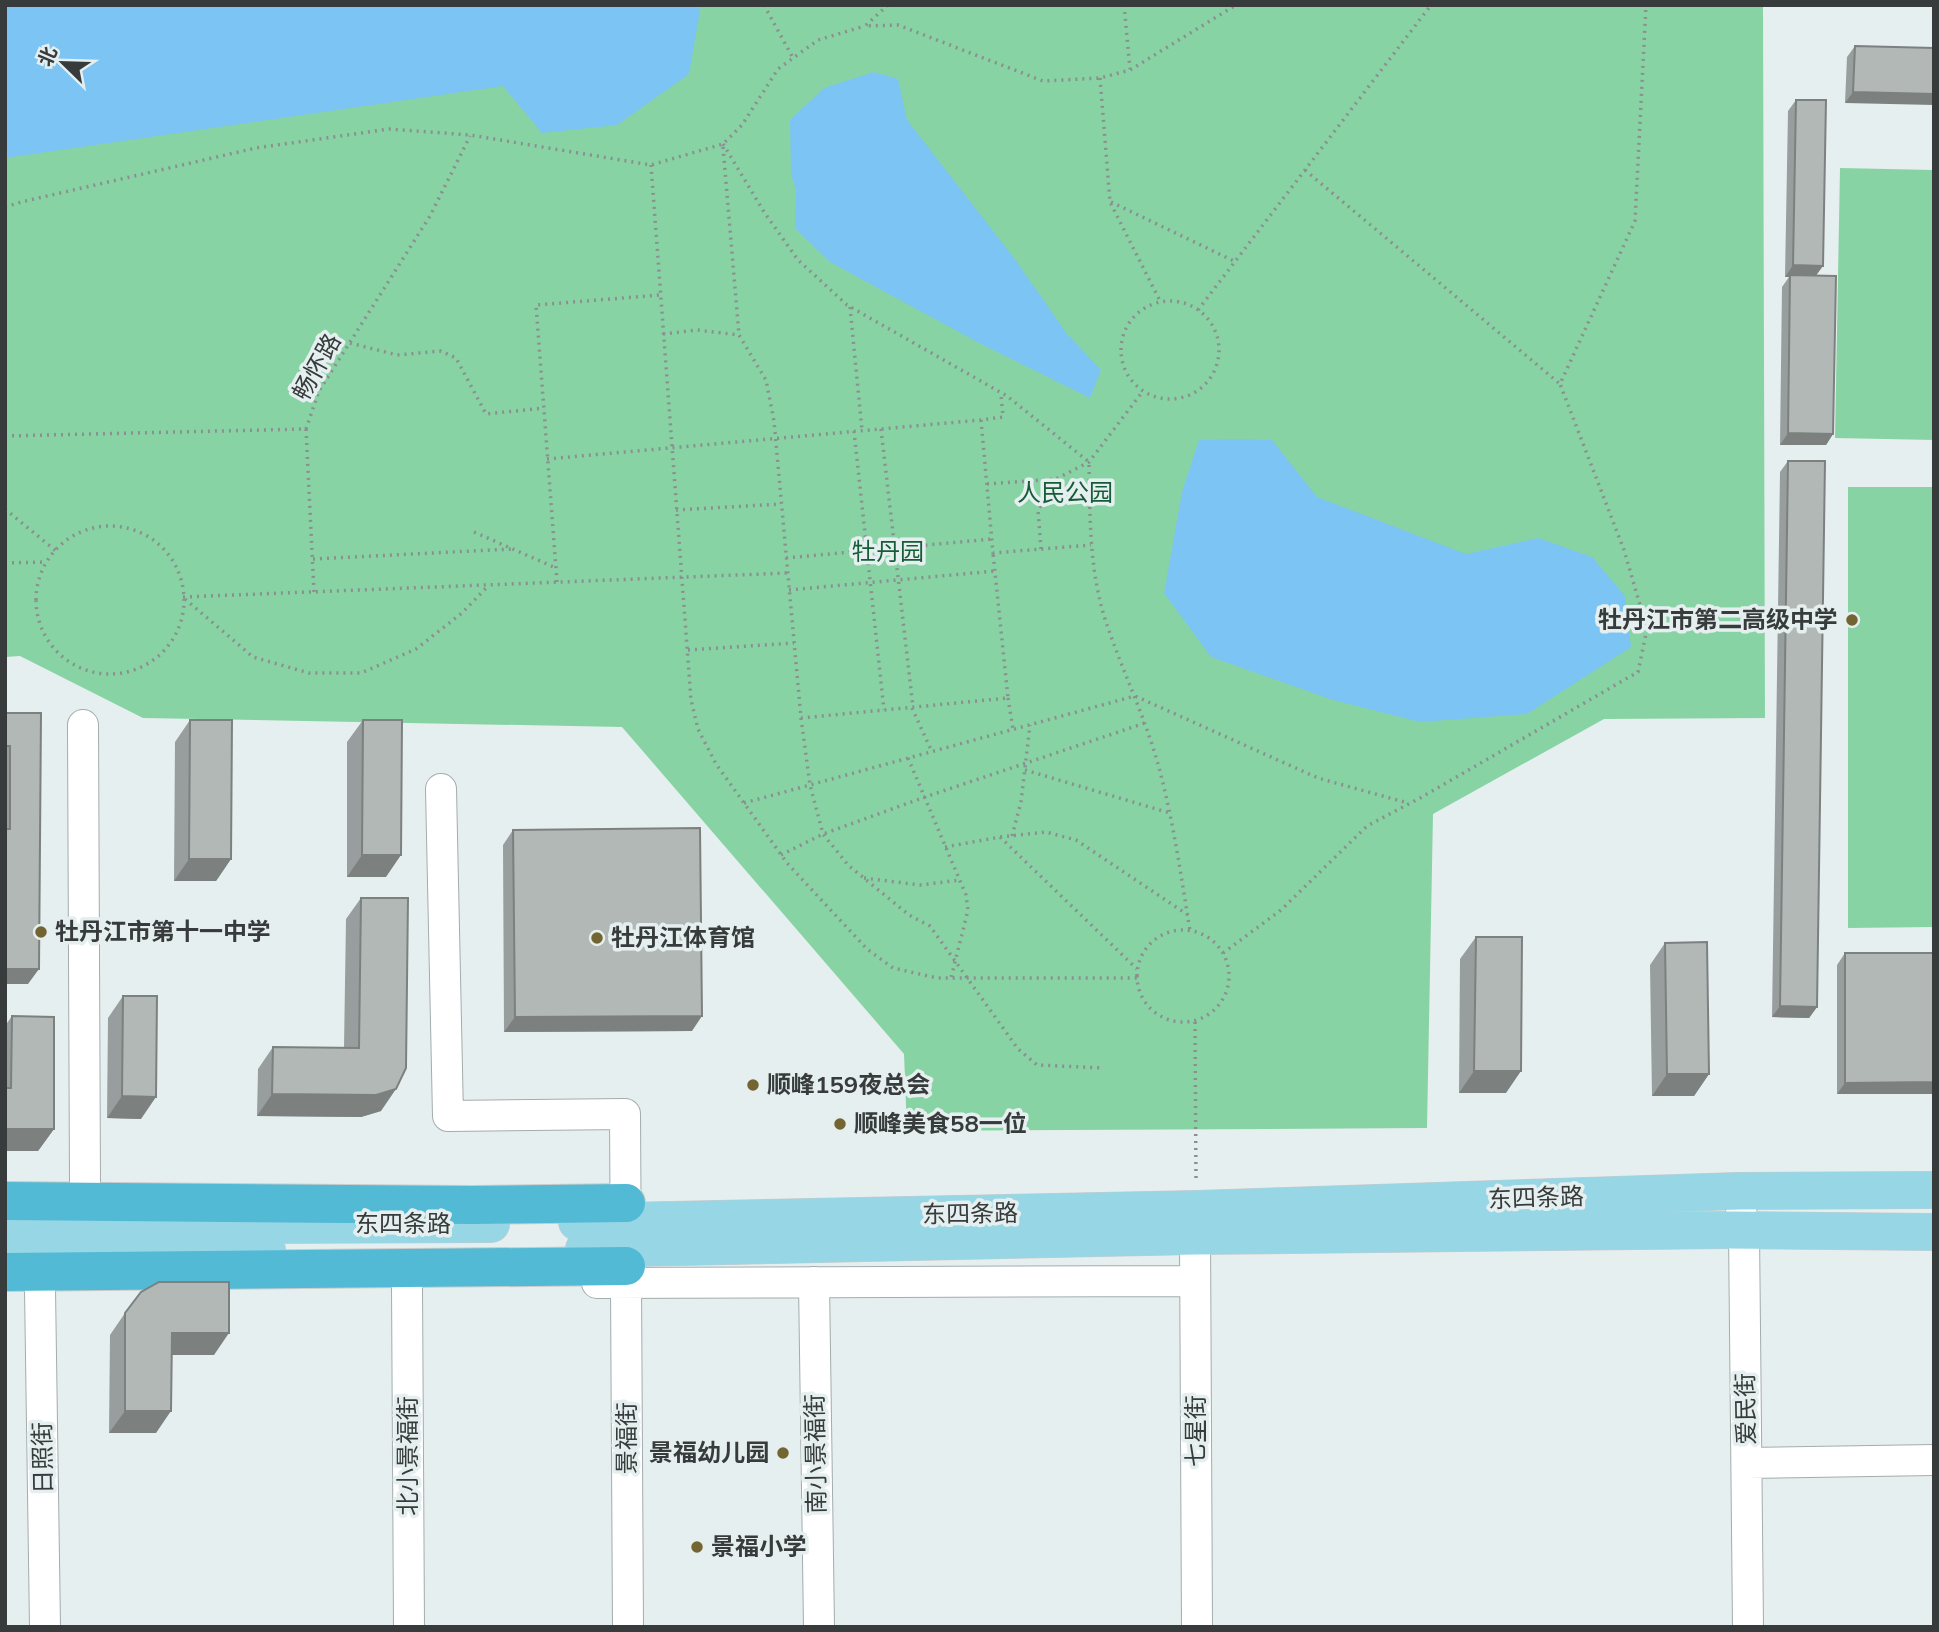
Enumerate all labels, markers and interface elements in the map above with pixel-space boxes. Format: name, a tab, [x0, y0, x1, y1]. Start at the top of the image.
north arrow	[28, 28, 98, 98]
text: 北	[33, 43, 62, 70]
street label: 畅怀路	[286, 328, 347, 405]
park label: 人民公园	[1017, 477, 1113, 507]
park label: 牡丹园	[852, 536, 924, 566]
place label: 牡丹江市第二高级中学	[1598, 604, 1838, 634]
marker: 牡丹江市第二高级中学	[1844, 612, 1860, 628]
place label: 牡丹江市第十一中学	[55, 916, 271, 946]
place label: 牡丹江体育馆	[611, 922, 755, 952]
marker: 牡丹江市第十一中学	[33, 924, 49, 940]
marker: 牡丹江体育馆	[589, 930, 605, 946]
place label: 顺峰159夜总会	[767, 1069, 930, 1099]
marker: 顺峰159夜总会	[745, 1077, 761, 1093]
place label: 顺峰美食58一位	[854, 1108, 1027, 1138]
marker: 顺峰美食58一位	[832, 1116, 848, 1132]
street label: 东四条路	[1487, 1180, 1584, 1214]
street label: 东四条路	[922, 1197, 1018, 1229]
street label: 东四条路	[355, 1208, 451, 1238]
street label: 爱民街	[1729, 1373, 1761, 1445]
street label: 南小景福街	[799, 1394, 831, 1514]
street label: 七星街	[1180, 1395, 1210, 1467]
street label: 北小景福街	[392, 1396, 422, 1516]
street label: 景福街	[611, 1402, 641, 1474]
street label: 日照街	[26, 1422, 58, 1494]
place label: 景福幼儿园	[649, 1437, 769, 1467]
marker: 景福幼儿园	[775, 1445, 791, 1461]
place label: 景福小学	[711, 1531, 807, 1561]
marker: 景福小学	[689, 1539, 705, 1555]

